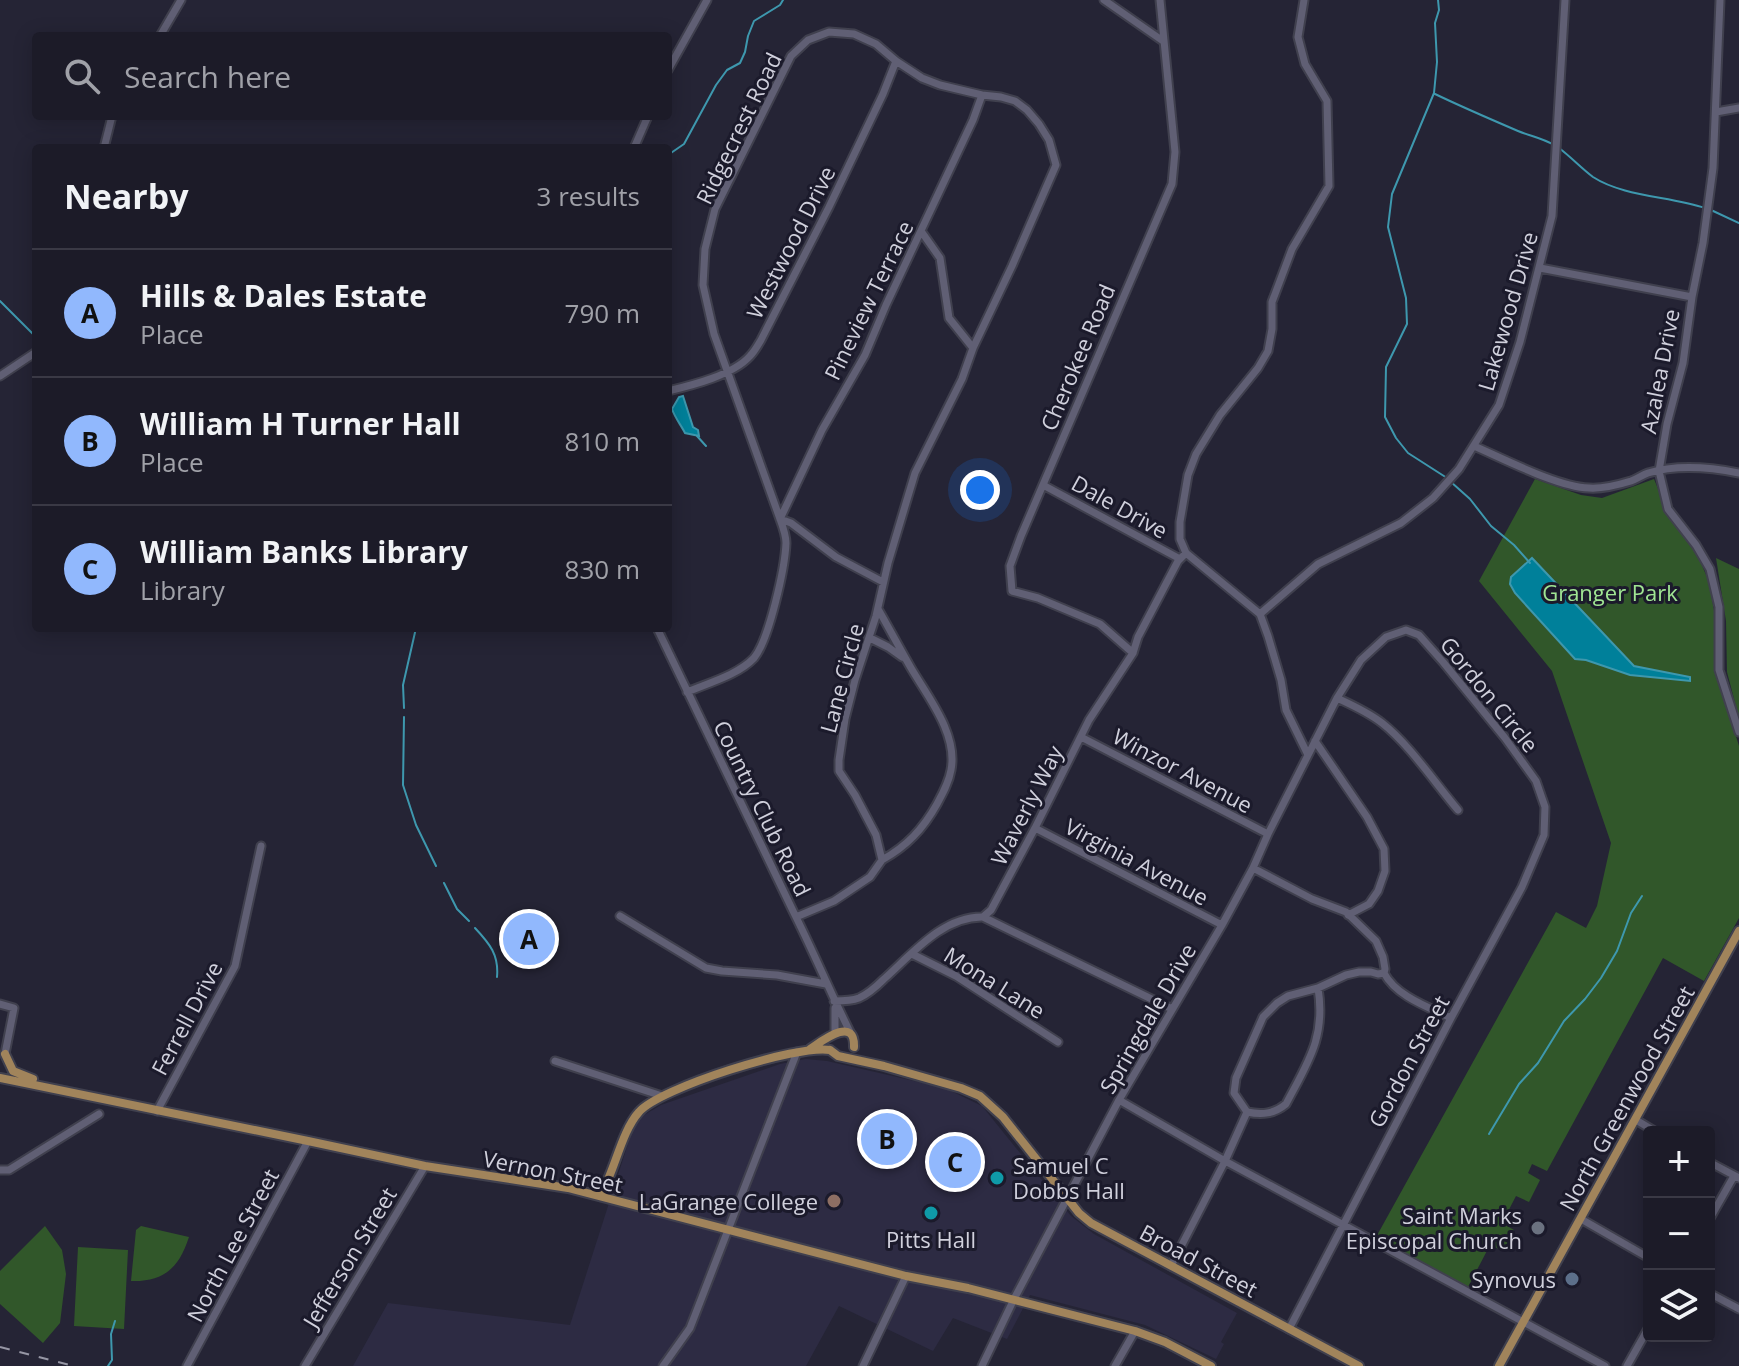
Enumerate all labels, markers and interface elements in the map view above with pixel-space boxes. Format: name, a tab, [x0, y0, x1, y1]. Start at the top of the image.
search box	[32, 32, 672, 120]
street label: Ridgecrest Road	[688, 47, 788, 209]
icon: search	[60, 54, 104, 98]
text: Search here	[124, 56, 291, 97]
street label: Westwood Drive	[739, 161, 841, 323]
text: Nearby	[64, 173, 189, 219]
text: 3 results	[537, 178, 640, 214]
street label: Pineview Terrace	[816, 215, 920, 385]
street label: Lakewood Drive	[1470, 228, 1544, 394]
text: Hills & Dales Estate	[140, 275, 427, 316]
street label: Cherokee Road	[1033, 279, 1121, 435]
text: A	[81, 295, 99, 331]
text: 790 m	[565, 295, 640, 331]
street label: Azalea Drive	[1632, 306, 1686, 436]
text: Place	[140, 316, 204, 352]
text: William H Turner Hall	[140, 403, 461, 444]
text: B	[81, 423, 99, 459]
text: 810 m	[565, 423, 640, 459]
text: Place	[140, 444, 204, 480]
street label: Dale Drive	[1067, 467, 1173, 545]
your location	[960, 470, 1000, 510]
text: William Banks Library	[140, 531, 468, 572]
text: C	[82, 551, 98, 587]
text: 830 m	[565, 551, 640, 587]
text: Library	[140, 572, 225, 608]
park label: Granger Park	[1542, 577, 1678, 607]
street label: Lane Circle	[812, 620, 870, 736]
street label: Gordon Circle	[1434, 630, 1546, 758]
street label: Country Club Road	[707, 715, 819, 901]
street label: Winzor Avenue	[1108, 721, 1258, 819]
street label: Waverly Way	[983, 739, 1069, 870]
street label: Virginia Avenue	[1060, 810, 1214, 912]
pin: A	[503, 909, 555, 969]
street label: Springdale Drive	[1092, 937, 1202, 1099]
street label: Mona Lane	[939, 939, 1051, 1025]
street label: Ferrell Drive	[143, 956, 229, 1080]
street label: North Greenwood Street	[1552, 980, 1701, 1216]
street label: Gordon Street	[1361, 990, 1455, 1132]
pin: B	[861, 1109, 913, 1169]
map controls	[1643, 1126, 1715, 1342]
button: +	[1643, 1126, 1715, 1198]
pin: C	[929, 1132, 981, 1192]
street label: Vernon Street	[481, 1143, 626, 1199]
place label: Samuel C Dobbs Hall	[1013, 1150, 1125, 1205]
street label: North Lee Street	[179, 1163, 285, 1327]
marker: Samuel C Dobbs Hall	[988, 1169, 1006, 1187]
street label: Jefferson Street	[294, 1181, 403, 1334]
place label: LaGrange College	[639, 1186, 818, 1216]
marker: LaGrange College	[825, 1192, 843, 1210]
button: −	[1643, 1198, 1715, 1270]
place label: Saint Marks Episcopal Church	[1346, 1200, 1522, 1255]
marker: Pitts Hall	[922, 1204, 940, 1222]
street label: Broad Street	[1135, 1216, 1263, 1304]
marker: Saint Marks Episcopal Church	[1529, 1219, 1547, 1237]
place label: Pitts Hall	[886, 1224, 976, 1254]
place label: Synovus	[1471, 1264, 1556, 1294]
marker: Synovus	[1563, 1270, 1581, 1288]
button: layers	[1643, 1270, 1715, 1342]

